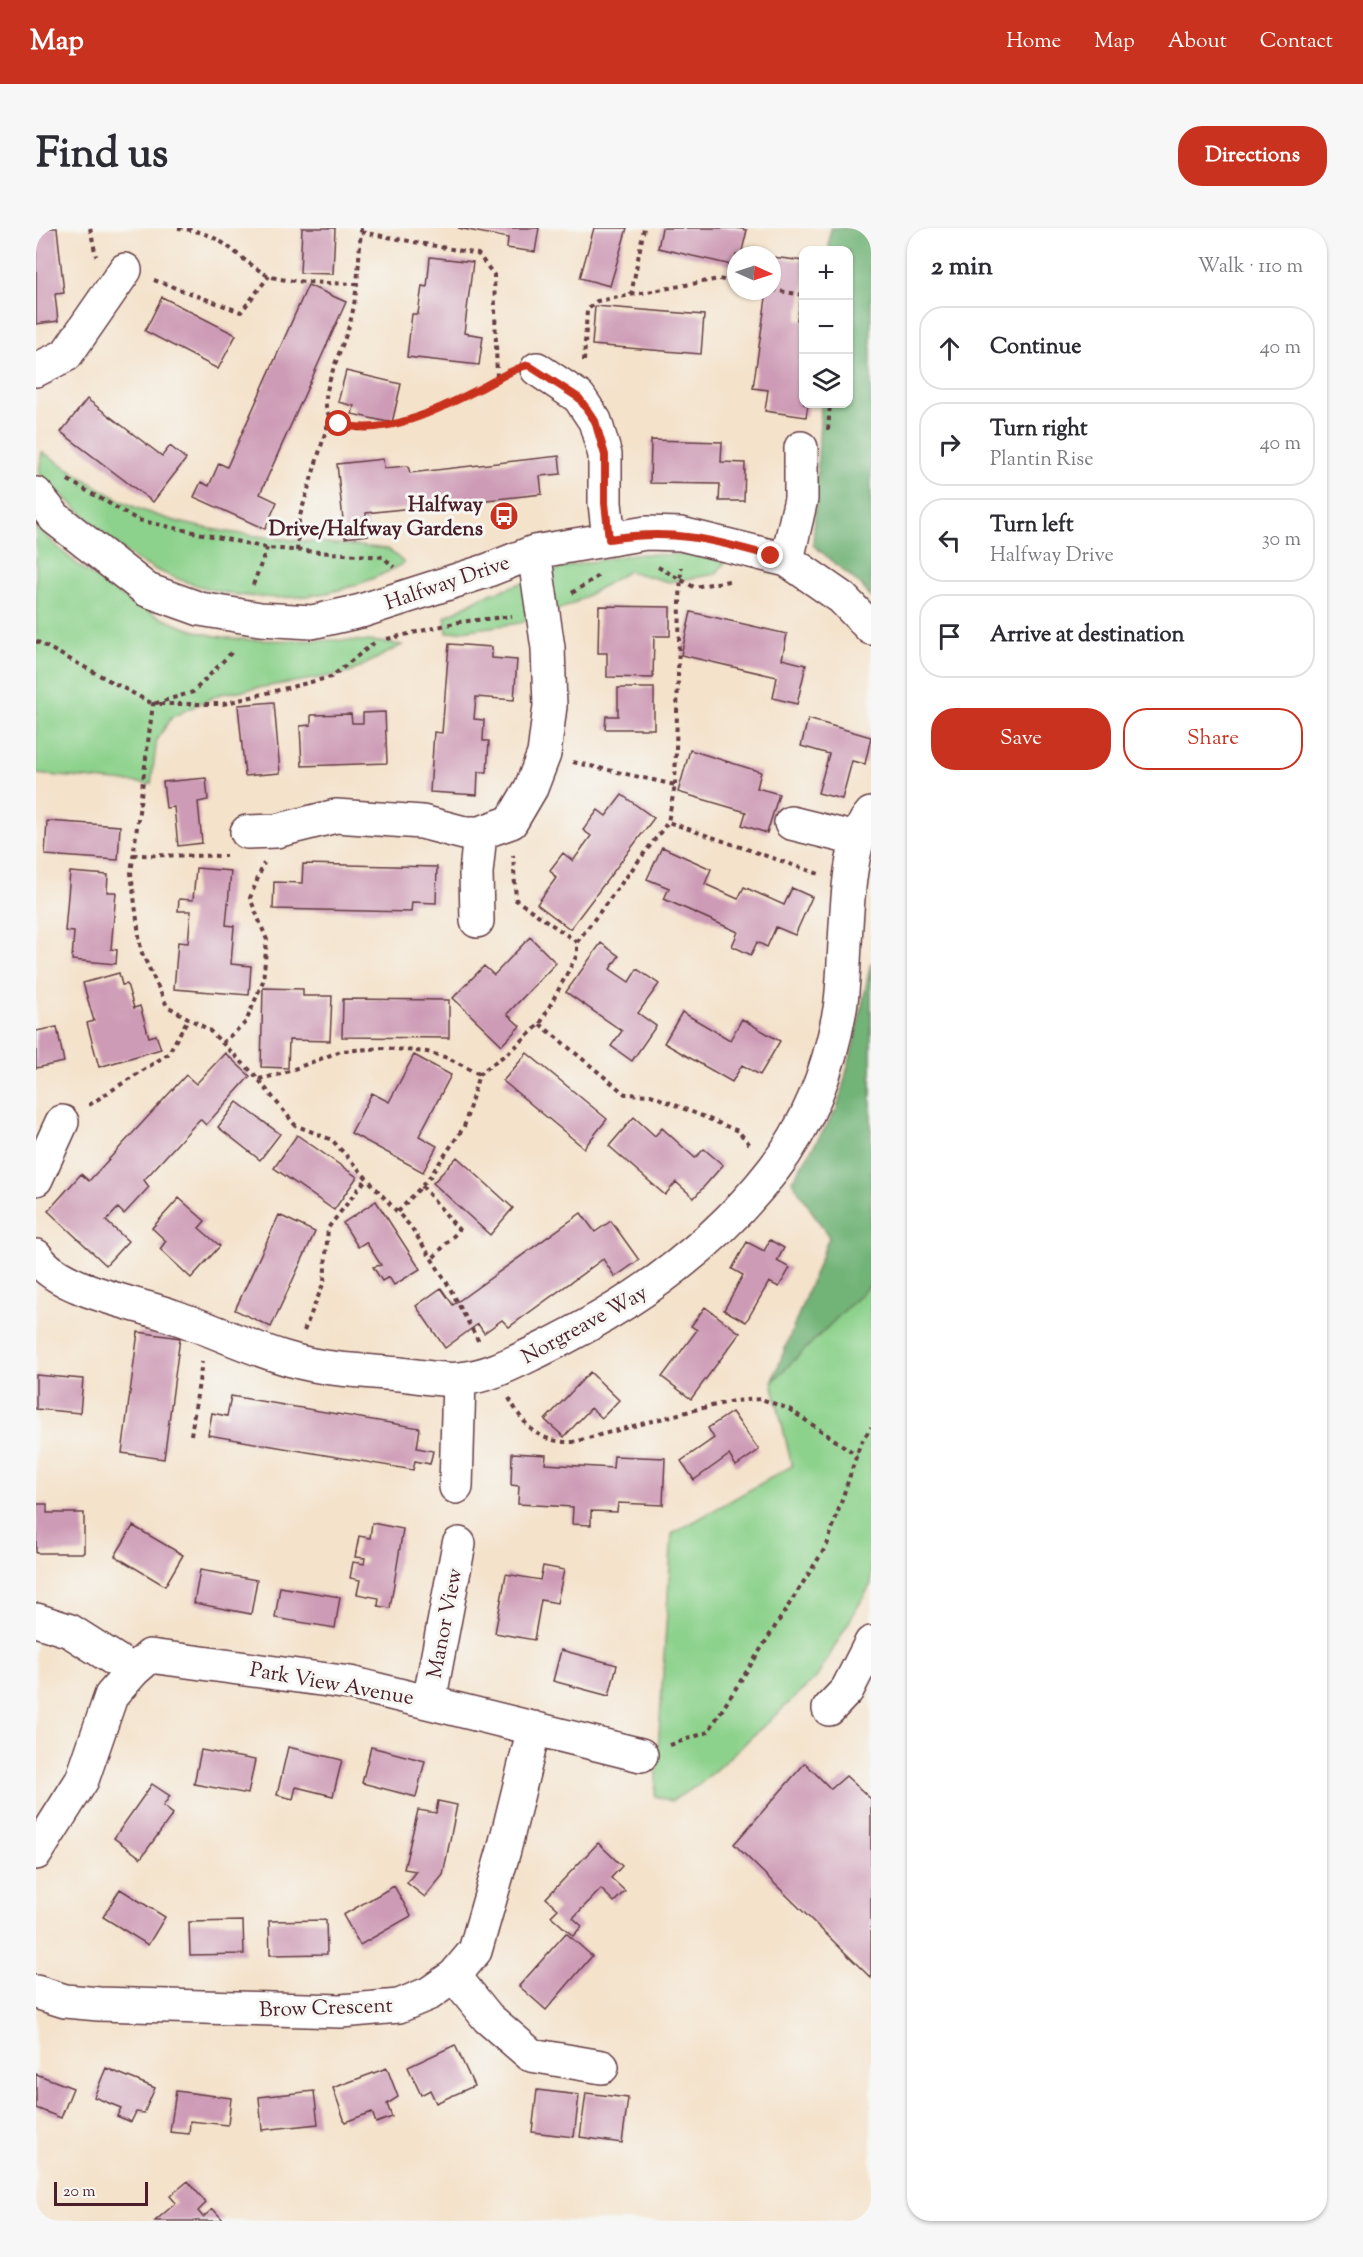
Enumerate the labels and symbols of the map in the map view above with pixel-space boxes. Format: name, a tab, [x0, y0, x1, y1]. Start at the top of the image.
north arrow	[727, 246, 781, 300]
route start	[325, 410, 351, 436]
place label: Halfway Drive/Halfway Gardens	[269, 491, 484, 545]
bus stop icon: Halfway Drive/Halfway Gardens	[488, 500, 520, 532]
route end	[757, 542, 783, 568]
street label: Halfway Drive	[381, 549, 514, 619]
street label: Norgreave Way	[517, 1279, 654, 1373]
street label: Manor View	[421, 1565, 471, 1681]
street label: Park View Avenue	[247, 1656, 416, 1714]
street label: Brow Crescent	[259, 1992, 393, 2026]
scale bar	[54, 2179, 148, 2206]

